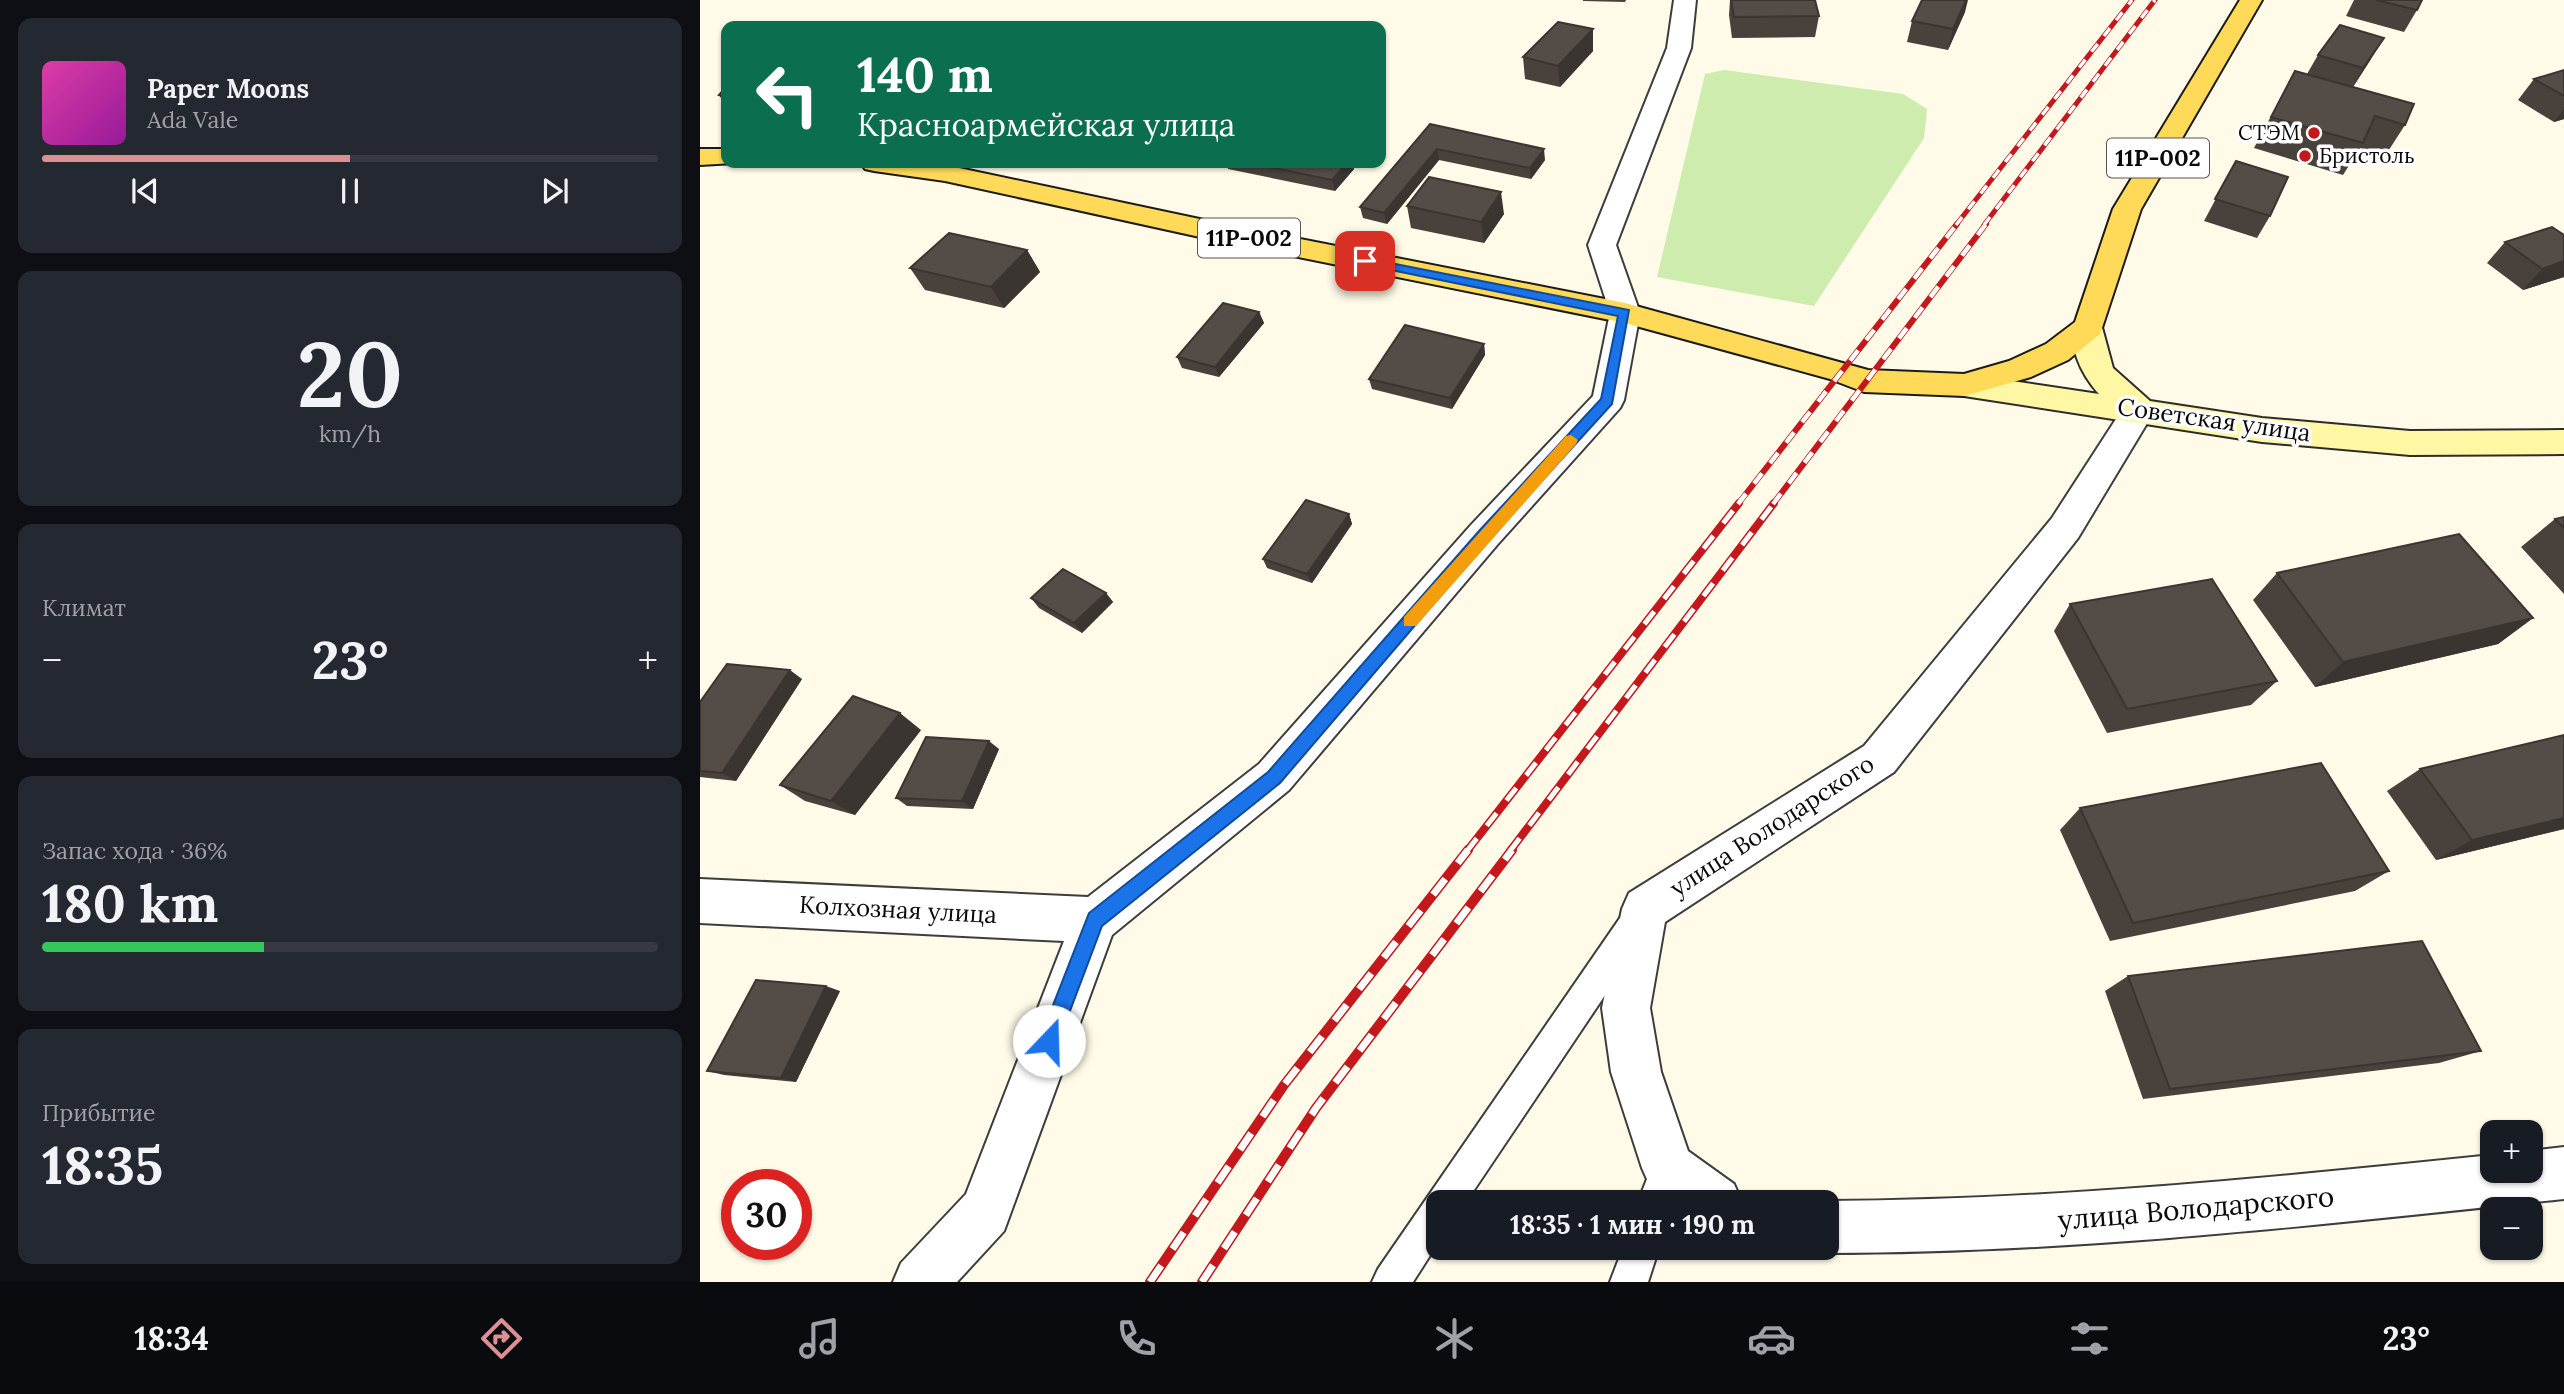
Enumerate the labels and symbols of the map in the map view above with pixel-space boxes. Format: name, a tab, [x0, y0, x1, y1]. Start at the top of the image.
place label: СТЭМ	[2238, 119, 2300, 146]
marker: СТЭМ	[2306, 125, 2322, 141]
road number: 11Р-002	[2107, 139, 2209, 178]
place label: Бристоль	[2319, 142, 2415, 169]
marker: Бристоль	[2297, 148, 2313, 164]
road number: 11Р-002	[1198, 218, 1300, 258]
pin	[1335, 231, 1395, 291]
street label: Советская улица	[2116, 391, 2313, 448]
street label: улица Володарского	[1664, 748, 1880, 903]
street label: Колхозная улица	[798, 889, 998, 930]
position arrow	[1012, 1004, 1086, 1078]
speed limit sign: 30	[721, 1169, 812, 1260]
street label: улица Володарского	[2056, 1178, 2336, 1238]

